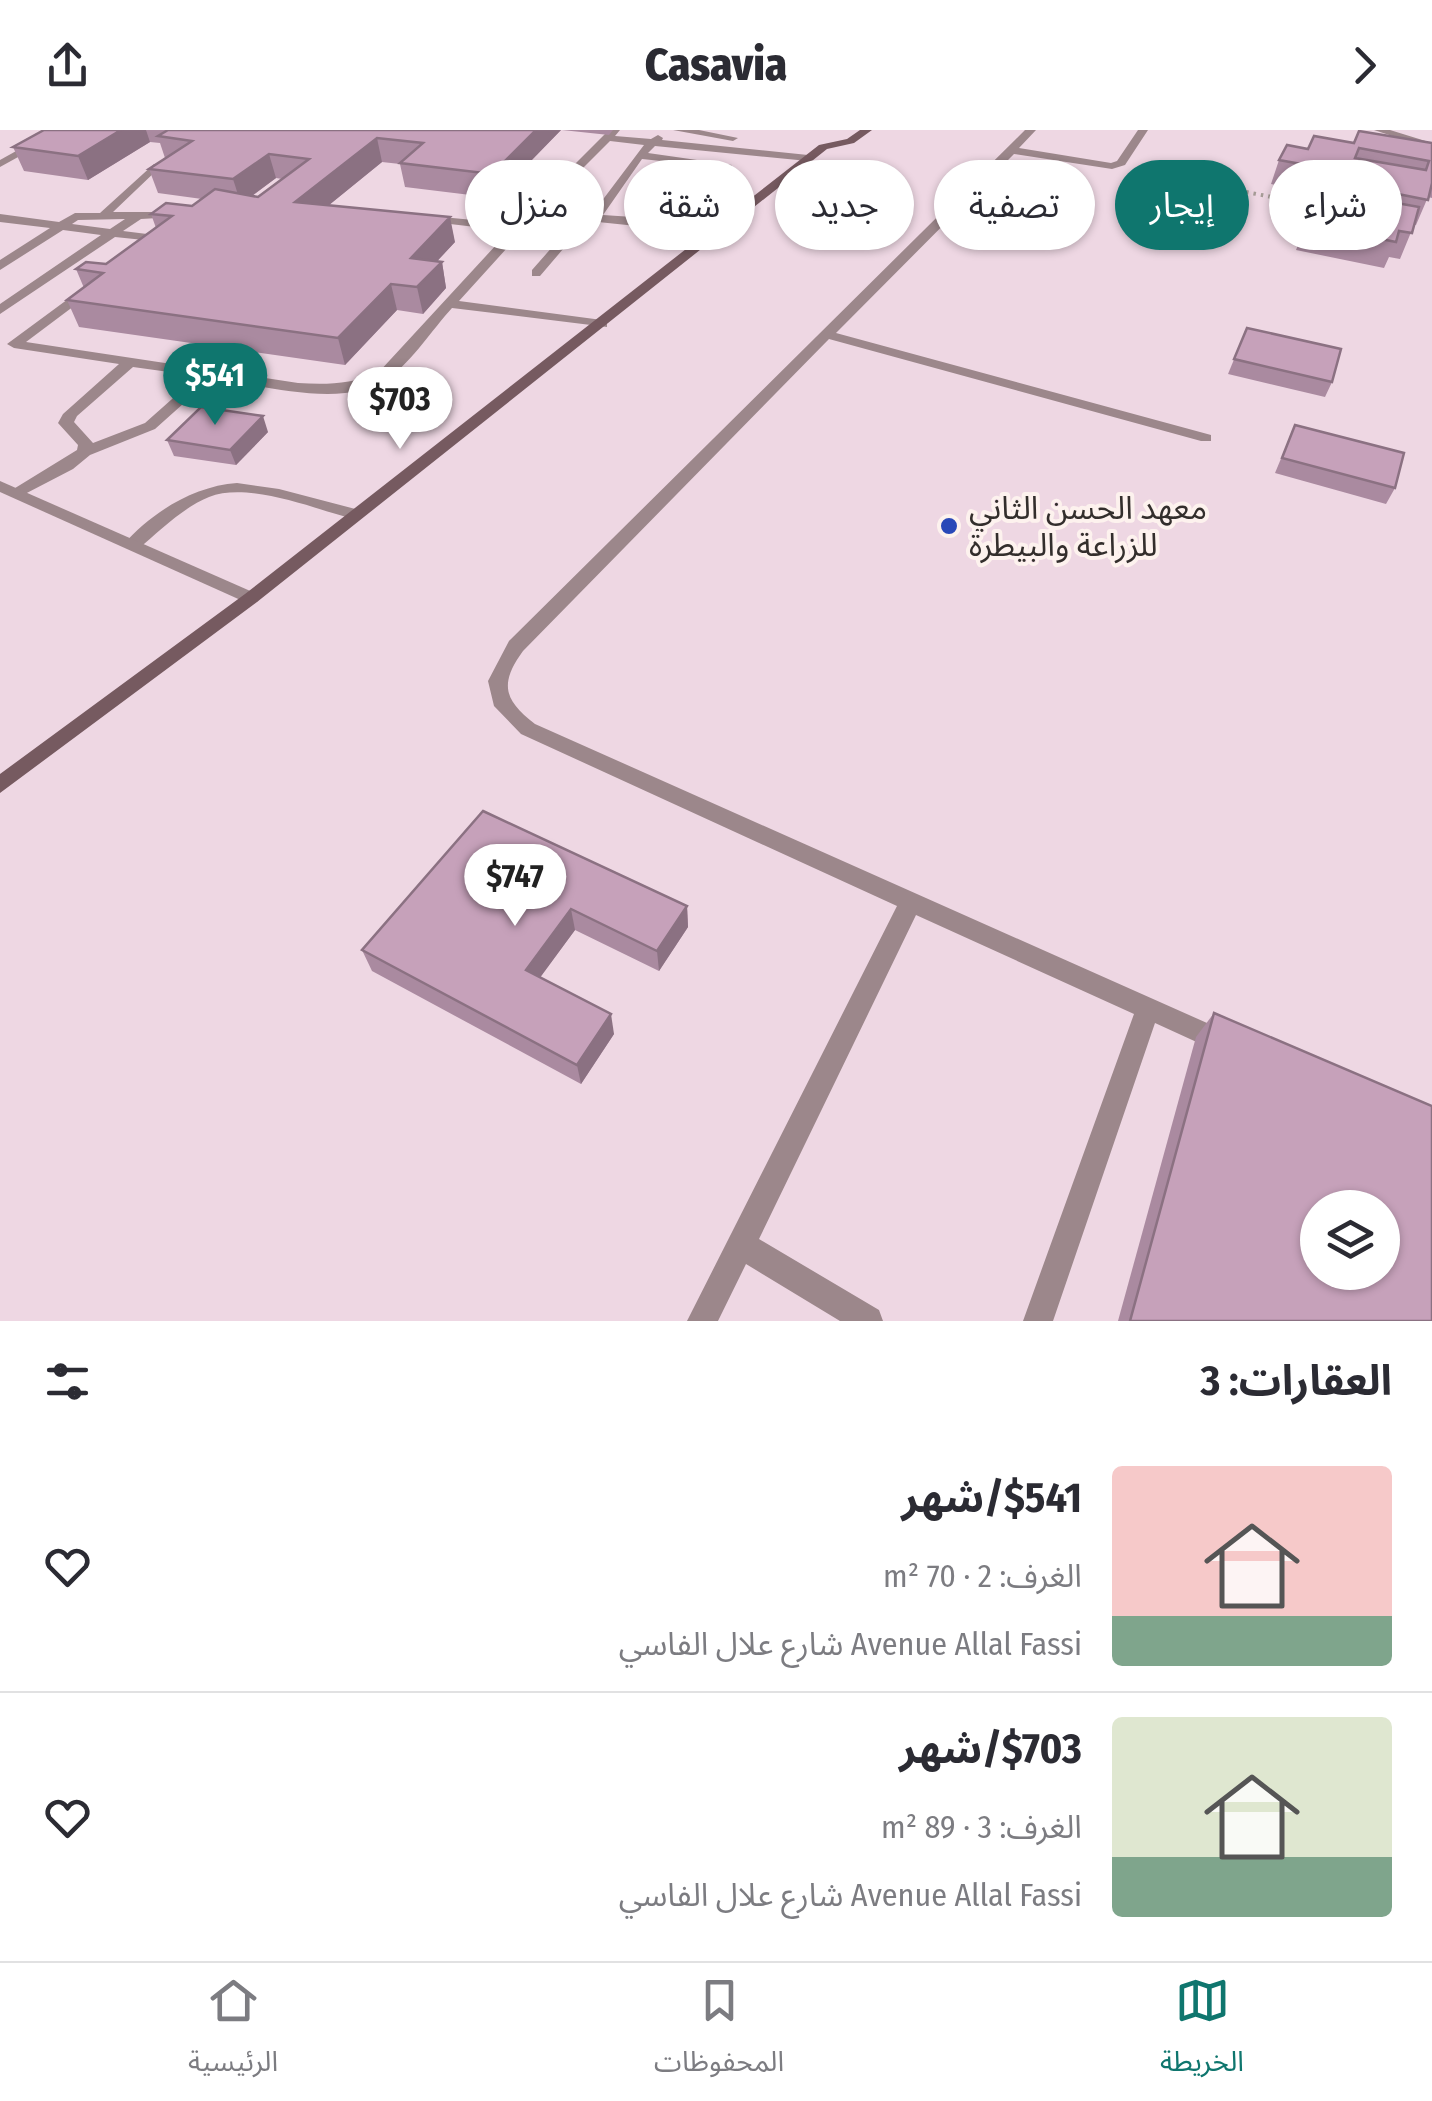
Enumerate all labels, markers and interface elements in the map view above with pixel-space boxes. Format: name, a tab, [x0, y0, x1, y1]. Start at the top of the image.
icon: share	[40, 38, 95, 93]
text: Casavia	[645, 38, 787, 92]
icon: forward	[1337, 38, 1392, 93]
chip: منزل	[465, 160, 604, 250]
chip: شقة	[624, 160, 755, 250]
chip: جديد	[775, 160, 914, 250]
chip: تصفية	[934, 160, 1095, 250]
chip: إيجار	[1115, 160, 1249, 250]
chip: شراء	[1269, 160, 1402, 250]
pin: $541	[156, 343, 274, 428]
text: $541	[185, 356, 245, 394]
pin: $703	[341, 367, 459, 452]
text: $703	[369, 380, 431, 418]
place label: معهد الحسن الثاني للزراعة والبيطرة	[969, 489, 1207, 564]
marker: معهد الحسن الثاني للزراعة والبيطرة	[938, 515, 960, 537]
pin: $747	[456, 844, 574, 929]
text: $747	[486, 857, 544, 895]
map controls	[1300, 1190, 1400, 1290]
button: layers	[1300, 1190, 1400, 1290]
icon: filters	[40, 1354, 95, 1409]
text: العقارات: 3	[1200, 1356, 1392, 1406]
text: $541/شهر	[901, 1473, 1082, 1523]
icon: home	[1192, 1506, 1312, 1626]
icon: heart	[40, 1539, 95, 1594]
text: الغرف: 2 · 70 m²	[883, 1557, 1082, 1595]
text: Avenue Allal Fassi شارع علال الفاسي	[619, 1625, 1082, 1663]
text: $703/شهر	[899, 1724, 1082, 1774]
icon: home	[1192, 1757, 1312, 1877]
icon: heart	[40, 1790, 95, 1845]
text: الغرف: 3 · 89 m²	[881, 1808, 1082, 1846]
text: Avenue Allal Fassi شارع علال الفاسي	[619, 1876, 1082, 1914]
tab: الرئيسية	[188, 1973, 278, 2092]
tab: المحفوظات	[654, 1973, 784, 2092]
tab: الخريطة	[1160, 1973, 1244, 2092]

